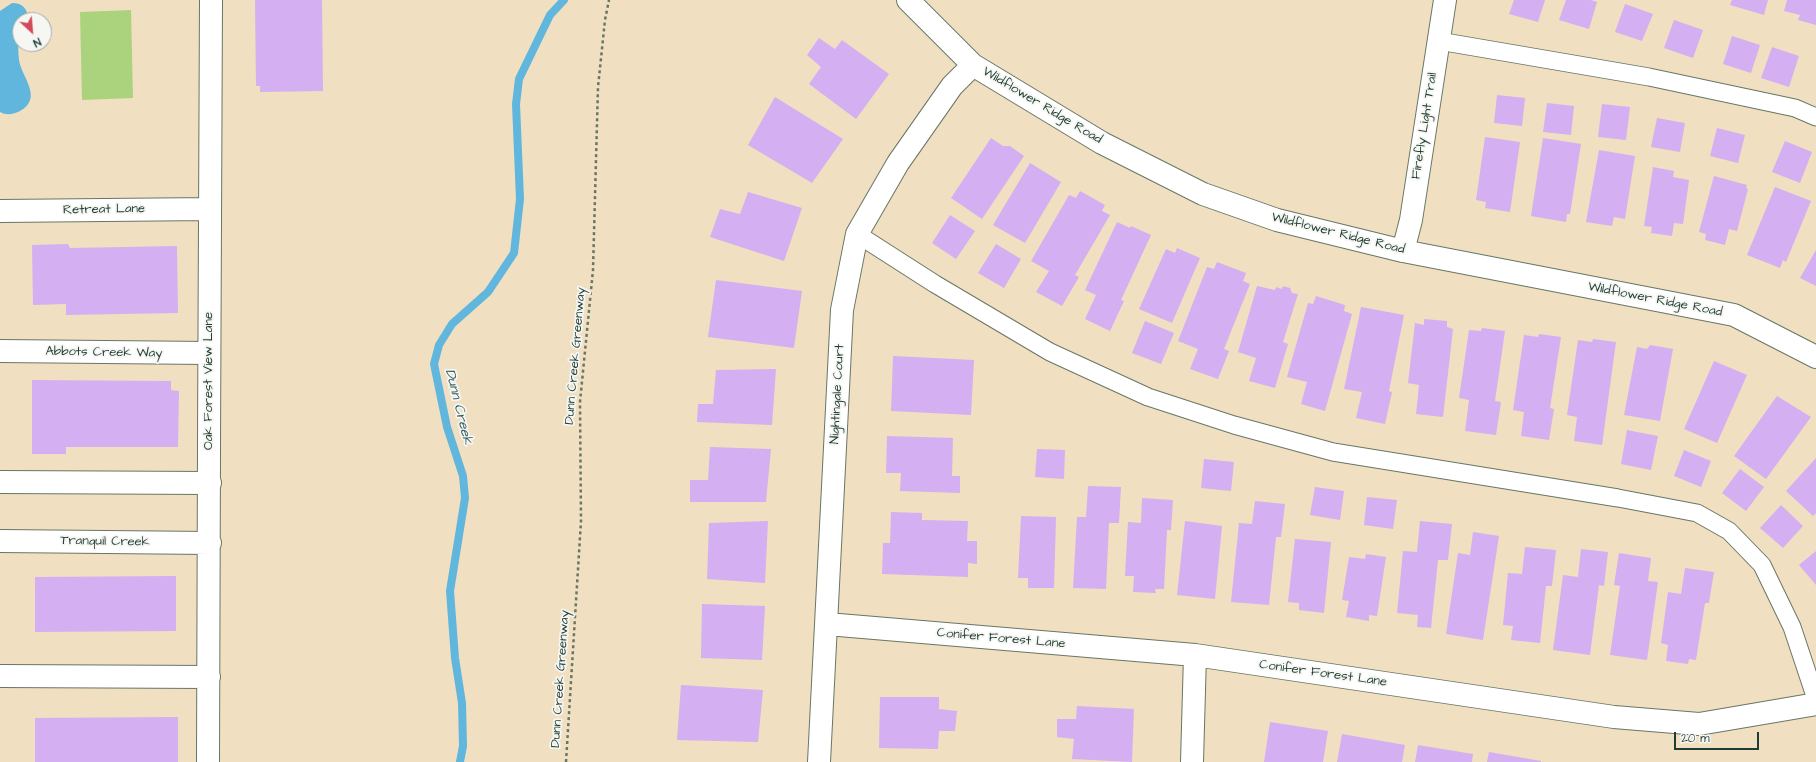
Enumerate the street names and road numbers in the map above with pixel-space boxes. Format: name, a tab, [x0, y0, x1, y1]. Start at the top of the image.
street label: Wildflower Ridge Road	[979, 64, 1105, 148]
street label: Firefly Light Trail	[1409, 72, 1441, 180]
street label: Retreat Lane	[63, 201, 145, 219]
street label: Wildflower Ridge Road	[1270, 210, 1406, 258]
street label: Wildflower Ridge Road	[1586, 279, 1724, 321]
street label: Dunn Creek Greenway	[562, 287, 590, 425]
street label: Oak Forest View Lane	[201, 312, 217, 450]
street label: Abbots Creek Way	[45, 344, 163, 362]
street label: Nightingale Court	[828, 344, 848, 444]
street label: Tranquil Creek	[60, 533, 150, 551]
street label: Dunn Creek Greenway	[548, 610, 574, 748]
street label: Conifer Forest Lane	[936, 626, 1066, 652]
street label: Conifer Forest Lane	[1258, 657, 1388, 691]

